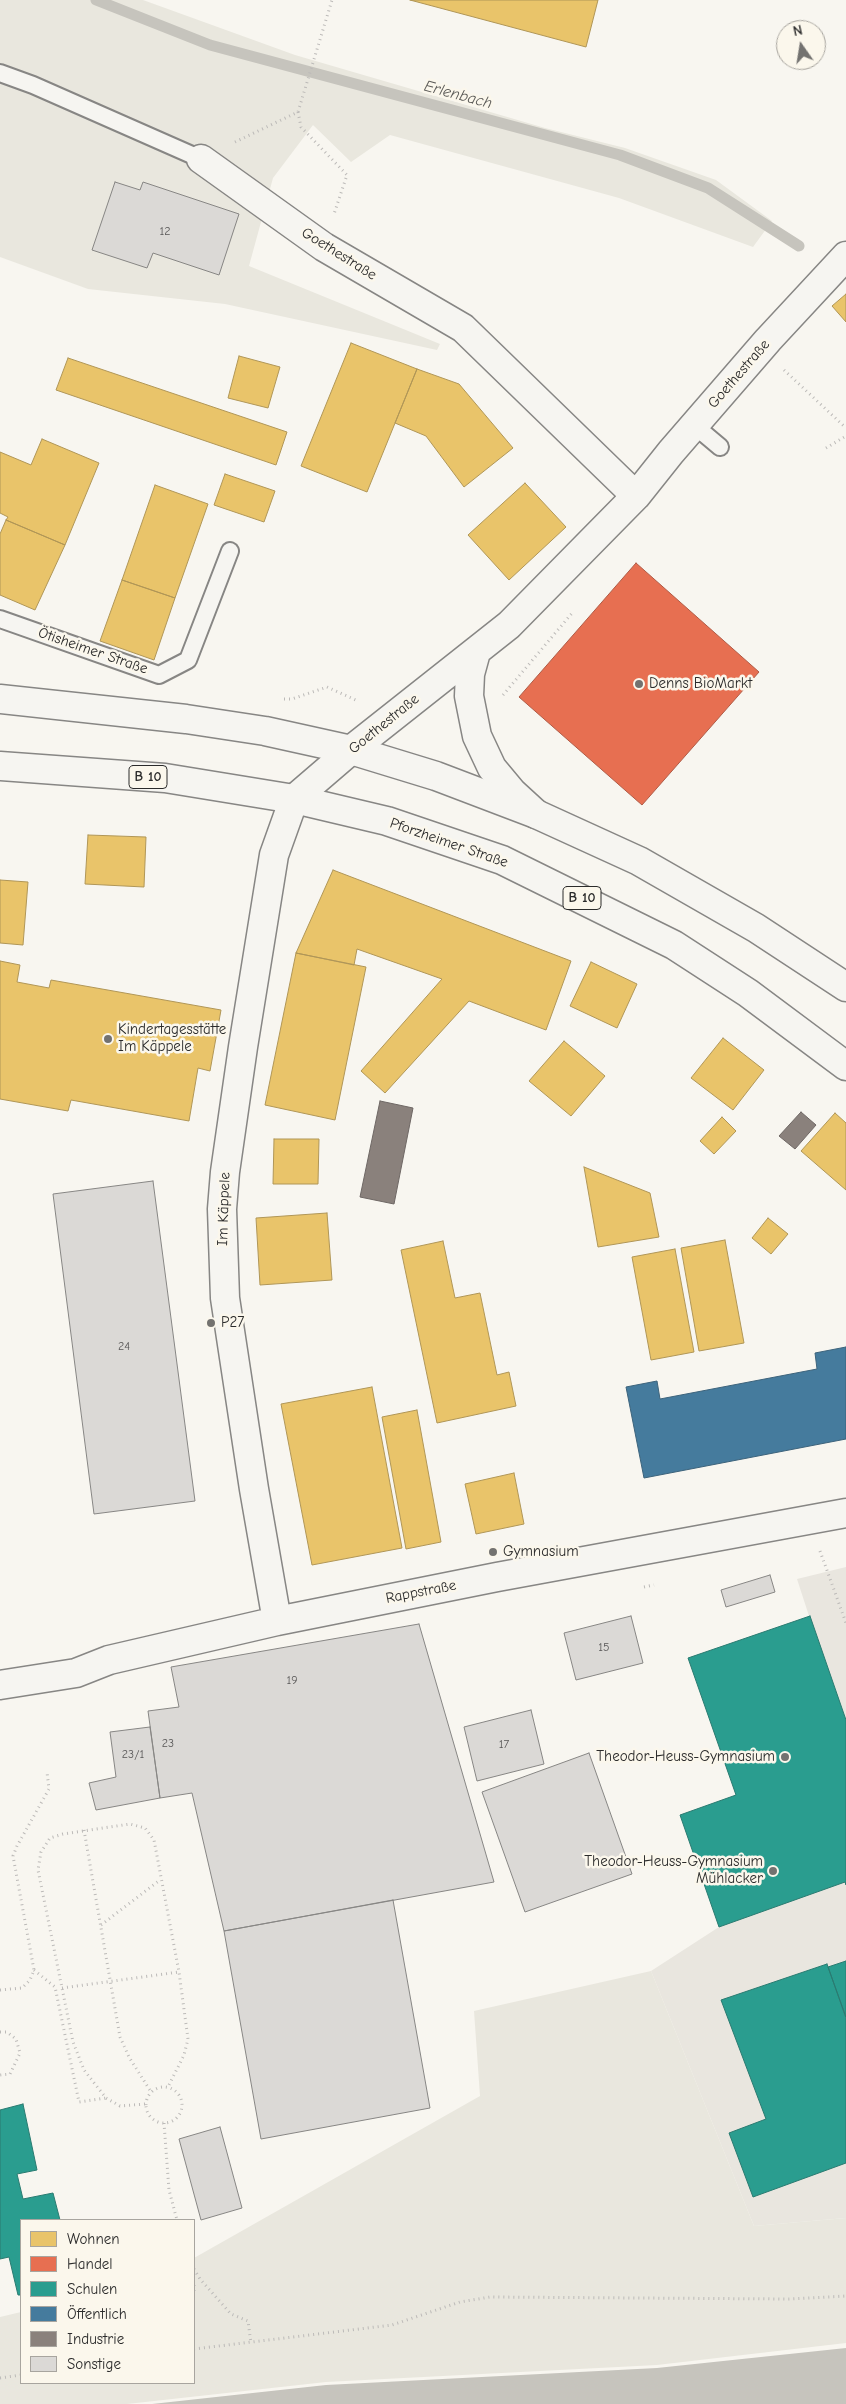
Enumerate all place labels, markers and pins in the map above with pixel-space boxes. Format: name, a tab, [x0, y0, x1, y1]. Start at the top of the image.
place label: Denns BioMarkt	[649, 675, 752, 693]
marker: Denns BioMarkt	[633, 678, 645, 690]
place label: Kindertagesstätte Im Käppele	[118, 1021, 226, 1056]
marker: Kindertagesstätte Im Käppele	[102, 1033, 114, 1045]
place label: P27	[221, 1314, 244, 1332]
marker: P27	[205, 1317, 217, 1329]
place label: Gymnasium	[503, 1543, 579, 1561]
marker: Gymnasium	[487, 1546, 499, 1558]
place label: Theodor-Heuss-Gymnasium	[596, 1748, 775, 1766]
marker: Theodor-Heuss-Gymnasium	[779, 1751, 791, 1763]
place label: Theodor-Heuss-Gymnasium Mühlacker	[584, 1853, 763, 1888]
marker: Theodor-Heuss-Gymnasium Mühlacker	[767, 1865, 779, 1877]

